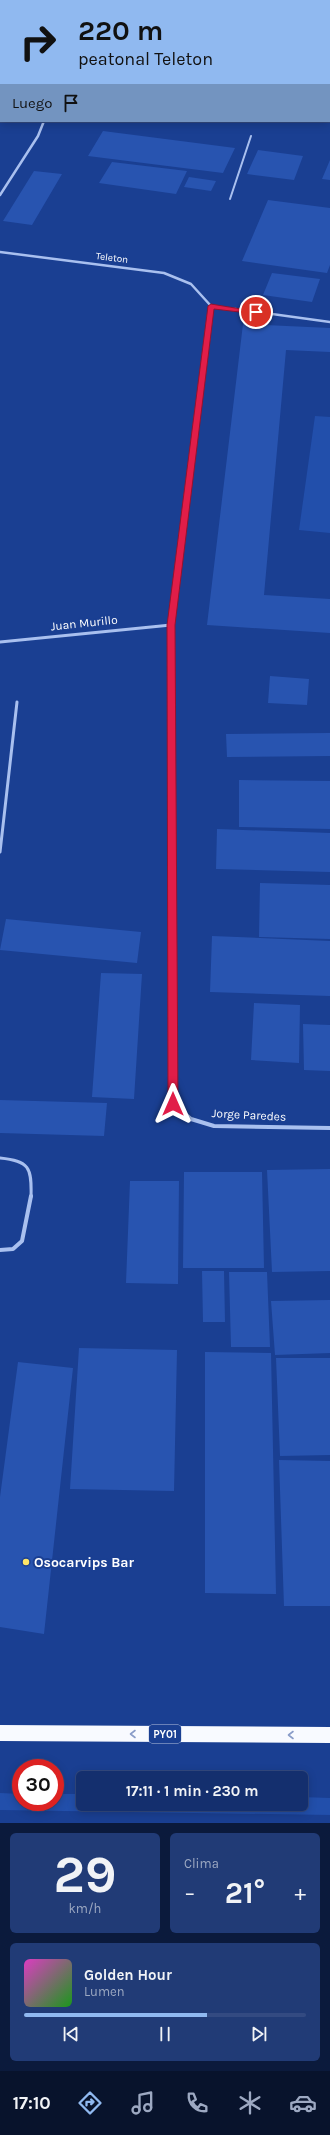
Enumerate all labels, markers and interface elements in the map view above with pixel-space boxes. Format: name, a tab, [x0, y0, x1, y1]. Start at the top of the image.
text: 220 m	[78, 14, 163, 47]
icon: right	[12, 16, 64, 68]
text: peatonal Teleton	[78, 48, 213, 70]
icon: arrive	[60, 92, 82, 114]
text: Luego	[12, 94, 52, 112]
street label: Teleton	[95, 250, 129, 266]
pin	[239, 295, 273, 329]
icon: arrive	[245, 301, 267, 323]
street label: Juan Murillo	[50, 613, 118, 633]
position arrow	[152, 1083, 194, 1125]
street label: Jorge Paredes	[211, 1106, 287, 1124]
place label: Osocarvips Bar	[34, 1554, 135, 1571]
marker: Osocarvips Bar	[21, 1557, 31, 1567]
road number: PY01	[149, 1725, 181, 1743]
one-way arrow	[130, 1730, 136, 1738]
one-way arrow	[288, 1731, 294, 1739]
speed limit sign: 30	[12, 1759, 64, 1811]
text: 17:11 · 1 min · 230 m	[126, 1782, 258, 1800]
text: 29	[53, 1844, 117, 1905]
text: Clima	[184, 1856, 219, 1871]
text: 21°	[225, 1875, 265, 1911]
text: −	[184, 1880, 196, 1906]
text: +	[294, 1880, 306, 1906]
text: km/h	[69, 1901, 101, 1916]
text: Golden Hour	[84, 1966, 172, 1984]
text: Lumen	[84, 1984, 125, 1999]
icon: previous	[60, 2023, 82, 2045]
icon: pause	[154, 2023, 176, 2045]
icon: next	[248, 2023, 270, 2045]
icon: directions	[76, 2089, 104, 2117]
icon: music	[129, 2089, 157, 2117]
icon: phone	[183, 2089, 211, 2117]
icon: climate	[236, 2089, 264, 2117]
icon: car	[289, 2089, 317, 2117]
text: 17:10	[13, 2092, 51, 2114]

